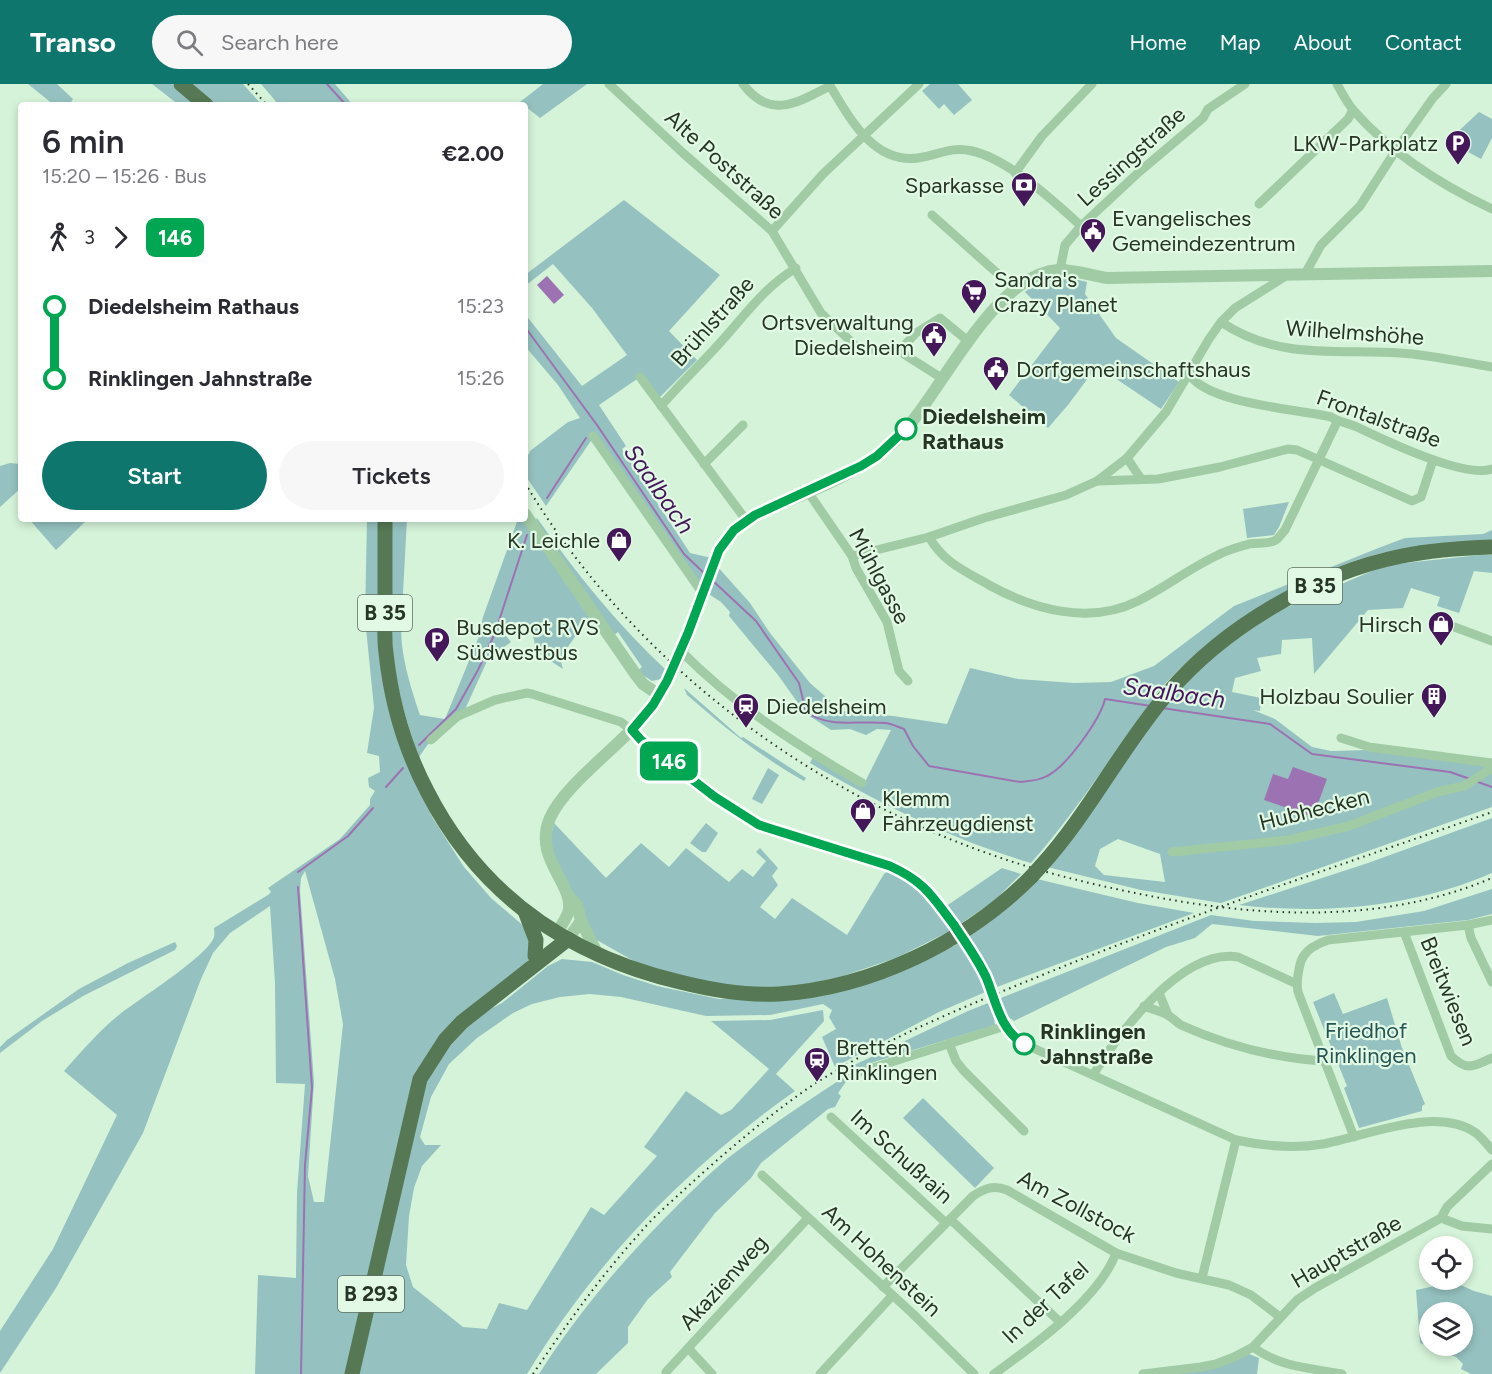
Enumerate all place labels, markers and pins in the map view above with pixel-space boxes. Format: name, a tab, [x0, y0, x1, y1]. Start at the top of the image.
parking icon: LKW-Parkplatz	[1443, 128, 1473, 166]
place label: LKW-Parkplatz	[1293, 130, 1438, 157]
bank icon: Sparkasse	[1009, 170, 1039, 208]
place label: Sparkasse	[905, 172, 1004, 199]
place label: Evangelisches Gemeindezentrum	[1112, 205, 1296, 257]
public building icon: Evangelisches Gemeindezentrum	[1078, 216, 1108, 254]
place label: Sandra's Crazy Planet	[994, 266, 1118, 318]
supermarket icon: Sandra's Crazy Planet	[959, 277, 989, 315]
place label: Ortsverwaltung Diedelsheim	[761, 309, 914, 361]
public building icon: Ortsverwaltung Diedelsheim	[919, 320, 949, 358]
public building icon: Dorfgemeinschaftshaus	[981, 354, 1011, 392]
place label: Dorfgemeinschaftshaus	[1016, 356, 1251, 383]
place label: Diedelsheim Rathaus	[922, 403, 1046, 455]
marker: Diedelsheim Rathaus	[895, 418, 917, 440]
shop icon: K. Leichle	[604, 525, 634, 563]
place label: K. Leichle	[507, 527, 600, 554]
shop icon: Hirsch	[1426, 609, 1456, 647]
place label: Hirsch	[1359, 611, 1422, 638]
place label: Busdepot RVS Südwestbus	[456, 614, 599, 666]
parking icon: Busdepot RVS Südwestbus	[422, 625, 452, 663]
building icon: Holzbau Soulier	[1419, 681, 1449, 719]
place label: Holzbau Soulier	[1259, 683, 1415, 710]
station icon: Diedelsheim	[731, 691, 761, 729]
place label: Diedelsheim	[766, 693, 886, 720]
place label: Klemm Fahrzeugdienst	[882, 785, 1034, 837]
shop icon: Klemm Fahrzeugdienst	[848, 796, 878, 834]
place label: Rinklingen Jahnstraße	[1040, 1018, 1153, 1070]
marker: Rinklingen Jahnstraße	[1013, 1033, 1035, 1055]
place label: Bretten Rinklingen	[836, 1034, 937, 1086]
station icon: Bretten Rinklingen	[802, 1045, 832, 1083]

